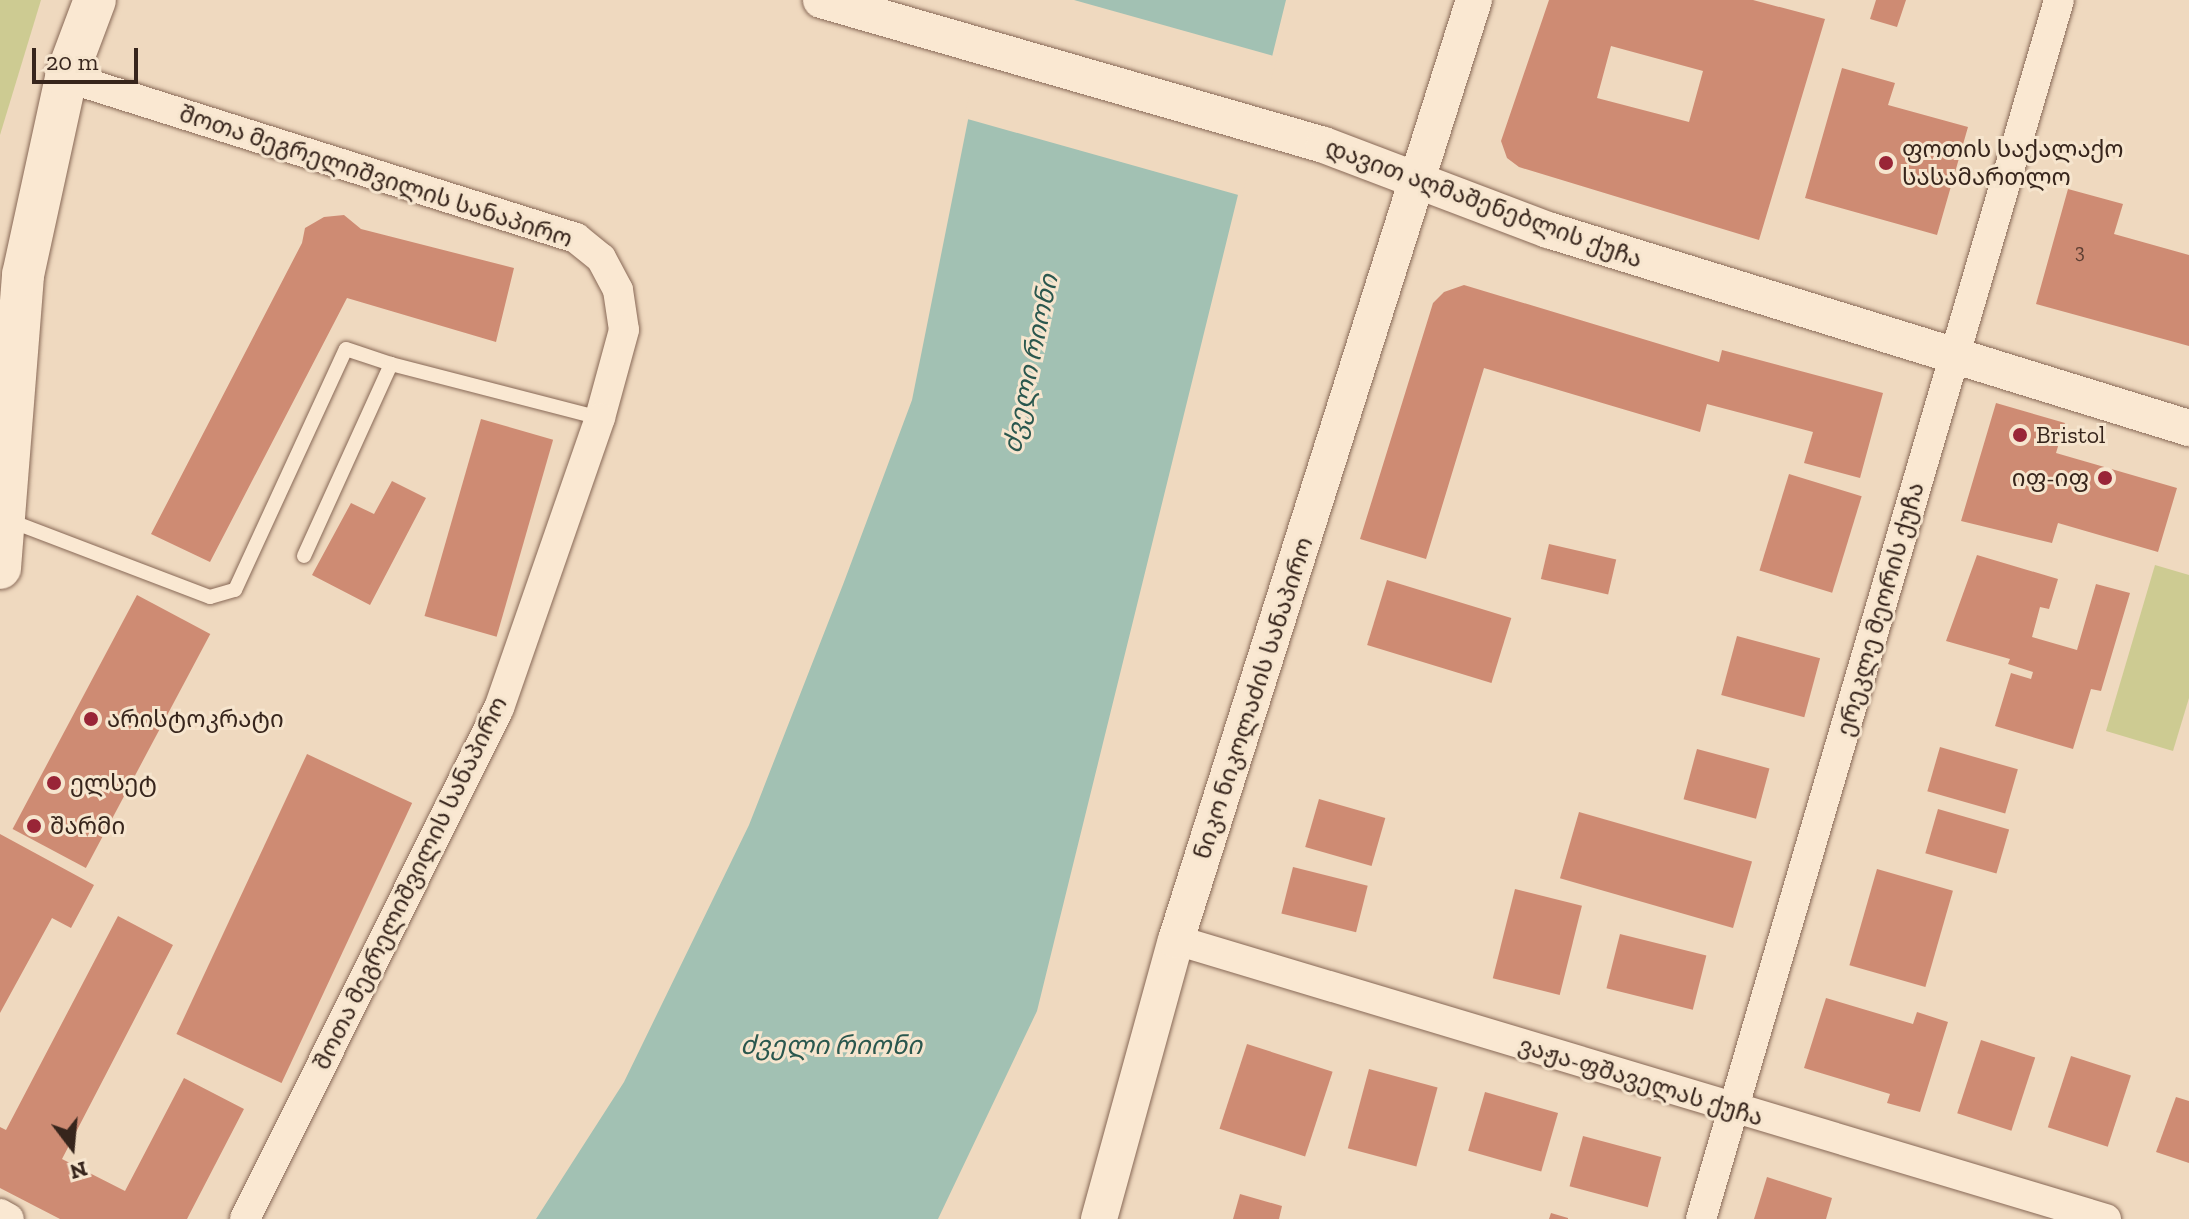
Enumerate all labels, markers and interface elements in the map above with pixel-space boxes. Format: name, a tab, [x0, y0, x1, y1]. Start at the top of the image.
scale bar	[36, 32, 142, 82]
text: 20 m	[46, 47, 98, 76]
street label: შოთა მეგრელიშვილის სანაპირო	[176, 99, 576, 253]
street label: დავით აღმაშენებლის ქუჩა	[1322, 132, 1646, 274]
place label: ფოთის საქალაქო სასამართლო	[1902, 135, 2124, 191]
marker: ფოთის საქალაქო სასამართლო	[1877, 154, 1895, 172]
house number: 3	[2075, 239, 2085, 263]
water label: ძველი რიონი	[997, 272, 1065, 456]
place label: Bristol	[2036, 421, 2105, 449]
marker: Bristol	[2011, 426, 2029, 444]
place label: იფ-იფ	[2012, 464, 2089, 492]
marker: იფ-იფ	[2096, 469, 2114, 487]
street label: ერეკლე მეორის ქუჩა	[1830, 479, 1930, 739]
street label: ნიკო ნიკოლაძის სანაპირო	[1187, 533, 1319, 863]
street label: შოთა მეგრელიშვილის სანაპირო	[307, 692, 513, 1074]
place label: არისტოკრატი	[107, 705, 284, 733]
marker: არისტოკრატი	[82, 710, 100, 728]
place label: ელსეტ	[70, 769, 157, 797]
marker: ელსეტ	[45, 774, 63, 792]
place label: შარმი	[50, 812, 125, 840]
marker: შარმი	[25, 817, 43, 835]
water label: ძველი რიონი	[740, 1030, 922, 1062]
street label: ვაჟა-ფშაველას ქუჩა	[1515, 1030, 1767, 1132]
north arrow	[32, 1107, 112, 1187]
text: N	[67, 1155, 91, 1186]

